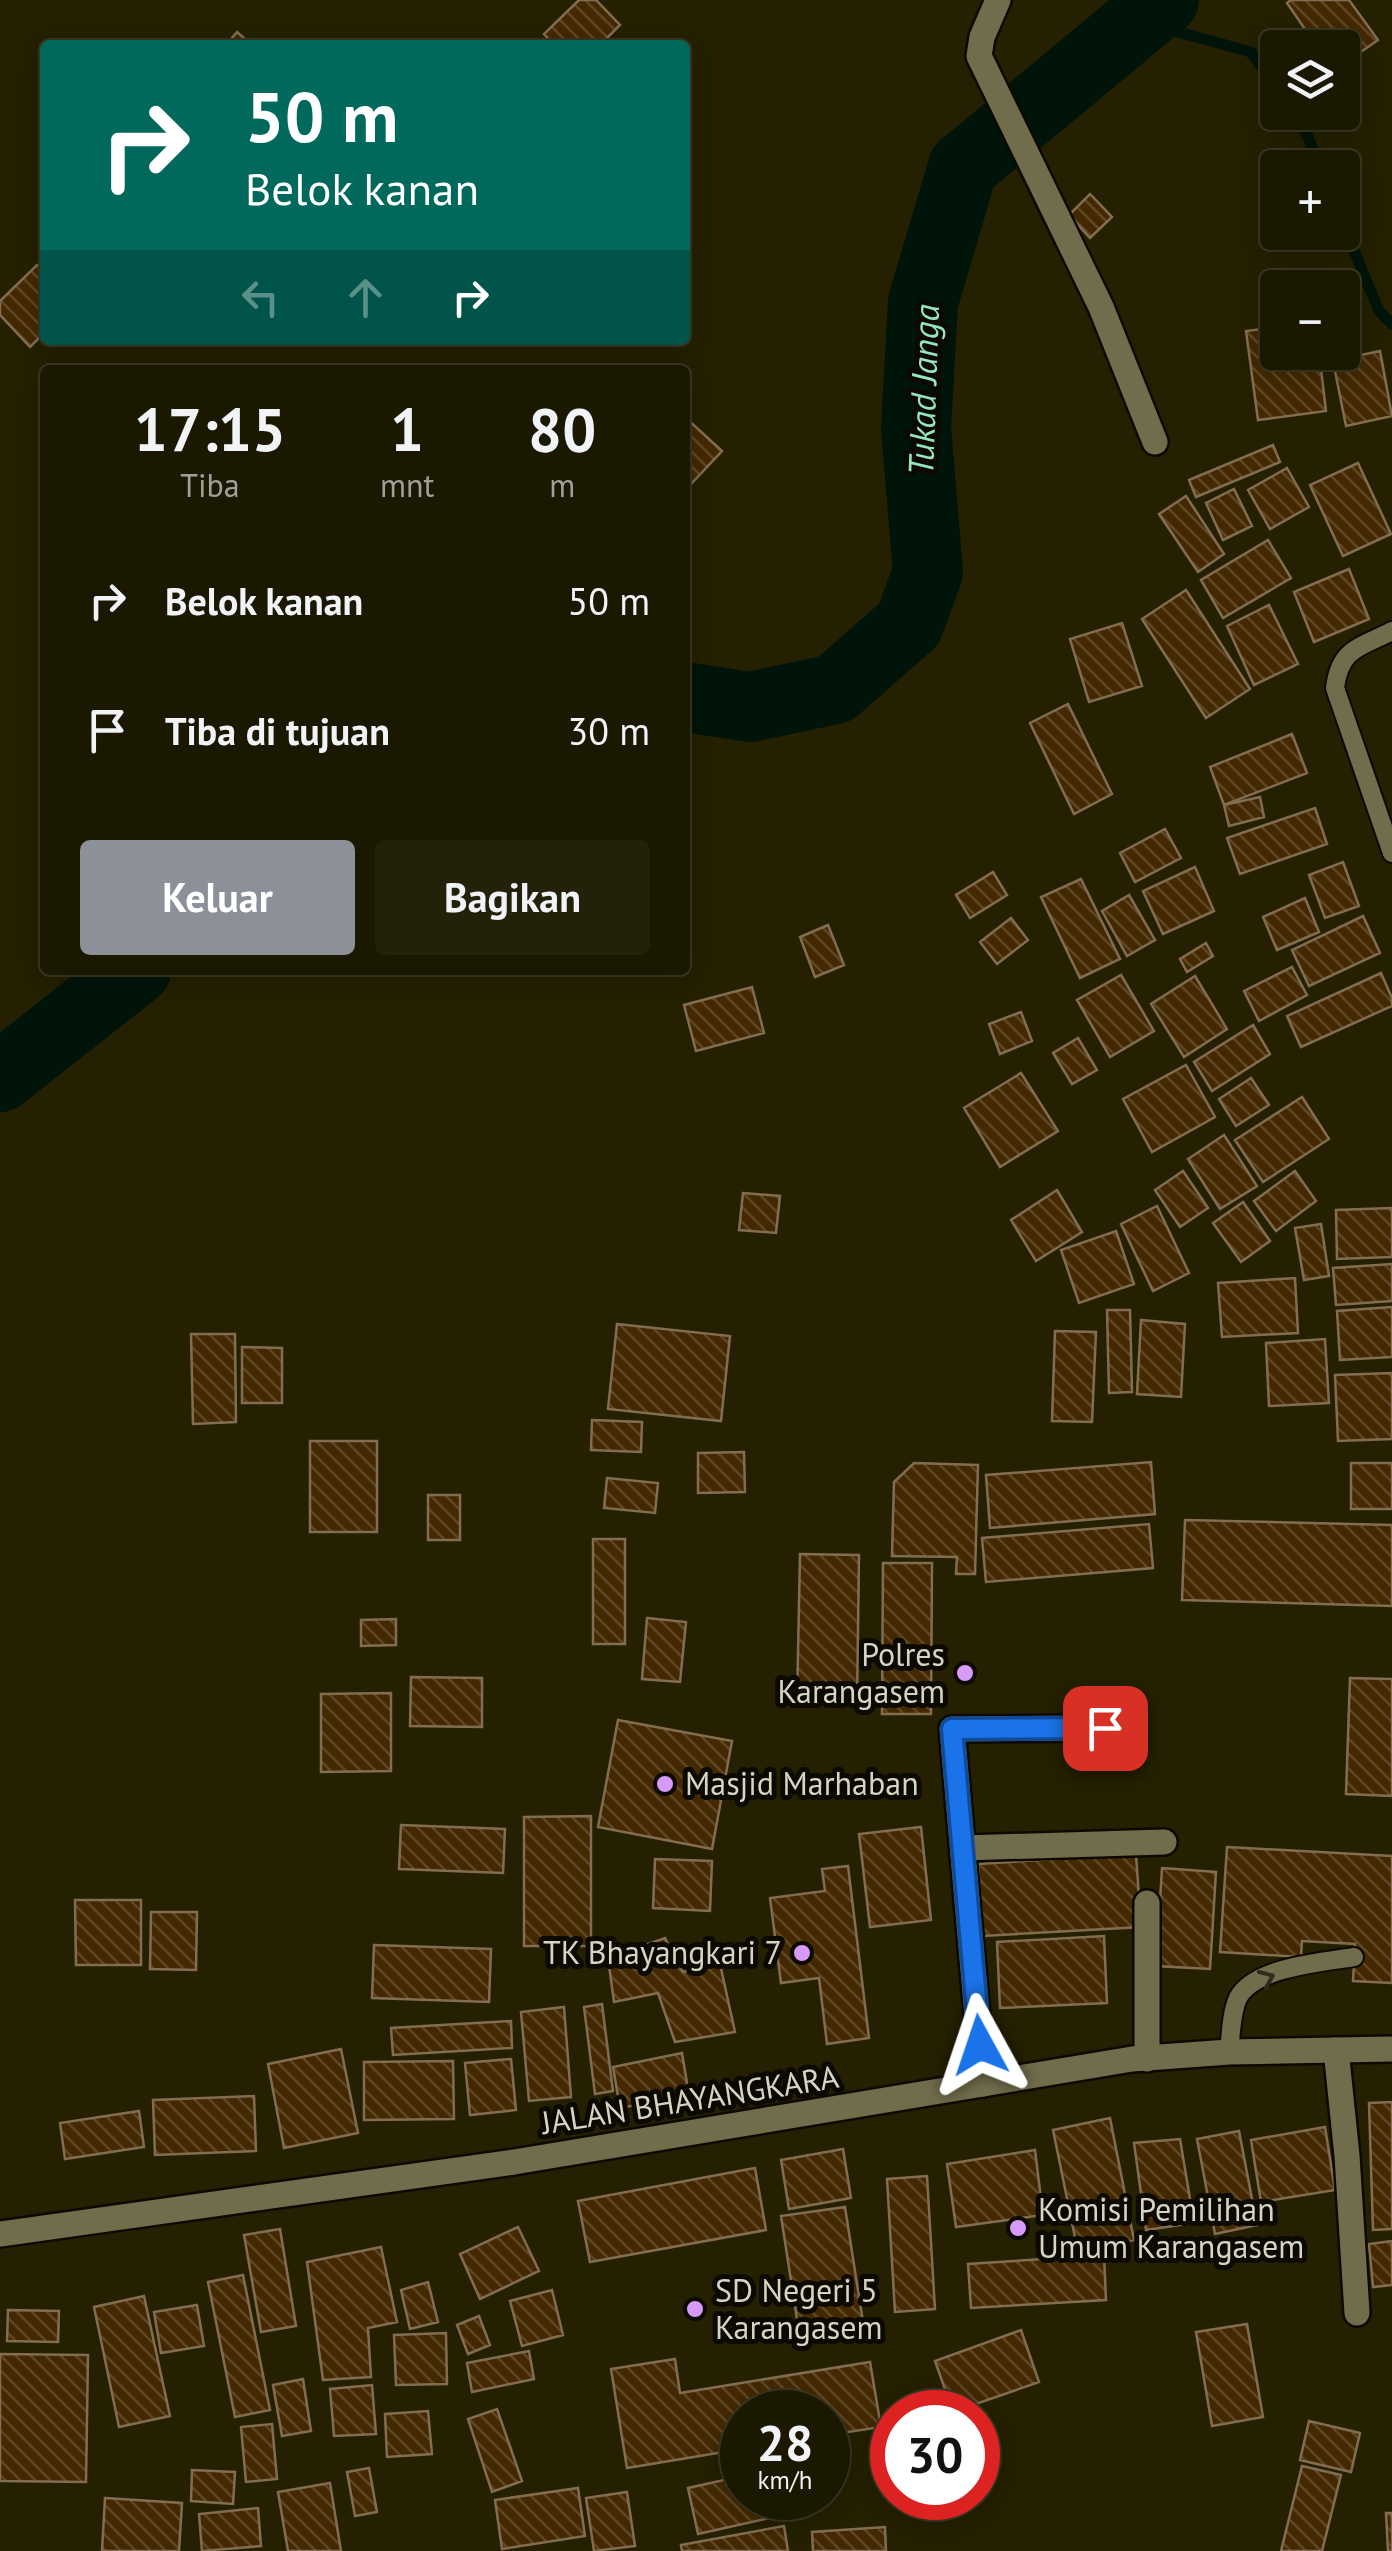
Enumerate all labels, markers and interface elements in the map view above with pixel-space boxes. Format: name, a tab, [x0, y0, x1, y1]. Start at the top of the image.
map controls	[1260, 30, 1360, 370]
button: layers	[1260, 30, 1360, 130]
text: 50 m	[245, 71, 398, 161]
icon: right	[80, 80, 210, 210]
button: +	[1260, 150, 1360, 250]
text: Belok kanan	[245, 159, 479, 217]
icon: left	[233, 270, 288, 325]
icon: ahead	[338, 270, 393, 325]
icon: right	[443, 270, 498, 325]
button: −	[1260, 270, 1360, 370]
water label: Tukad Janga	[897, 304, 949, 476]
text: 17:15	[134, 390, 286, 468]
text: 1	[390, 390, 424, 468]
text: 80	[528, 390, 596, 468]
text: Tiba	[180, 464, 240, 506]
text: mnt	[380, 464, 434, 506]
text: m	[549, 464, 575, 506]
icon: right	[80, 573, 135, 628]
text: Belok kanan	[165, 576, 363, 625]
text: 50 m	[568, 576, 650, 625]
icon: arrive	[80, 703, 135, 758]
text: Tiba di tujuan	[165, 706, 390, 755]
text: 30 m	[568, 706, 650, 755]
button: Keluar	[80, 840, 355, 955]
button: Bagikan	[375, 840, 650, 955]
place label: Polres Karangasem	[777, 1633, 945, 1712]
marker: Polres Karangasem	[954, 1662, 976, 1684]
pin	[1063, 1686, 1148, 1771]
icon: arrive	[1078, 1701, 1133, 1756]
place label: Masjid Marhaban	[685, 1762, 919, 1804]
marker: Masjid Marhaban	[654, 1773, 676, 1795]
place label: TK Bhayangkari 7	[543, 1931, 782, 1973]
marker: TK Bhayangkari 7	[791, 1942, 813, 1964]
one-way arrow	[1257, 1970, 1275, 1990]
position arrow	[928, 1993, 1032, 2097]
street label: JALAN BHAYANGKARA	[536, 2055, 842, 2144]
place label: Komisi Pemilihan Umum Karangasem	[1038, 2188, 1304, 2267]
marker: Komisi Pemilihan Umum Karangasem	[1007, 2217, 1029, 2239]
place label: SD Negeri 5 Karangasem	[715, 2269, 883, 2348]
marker: SD Negeri 5 Karangasem	[684, 2298, 706, 2320]
speed limit sign: 30	[870, 2390, 1000, 2520]
text: 28	[757, 2410, 813, 2475]
text: km/h	[758, 2464, 812, 2496]

